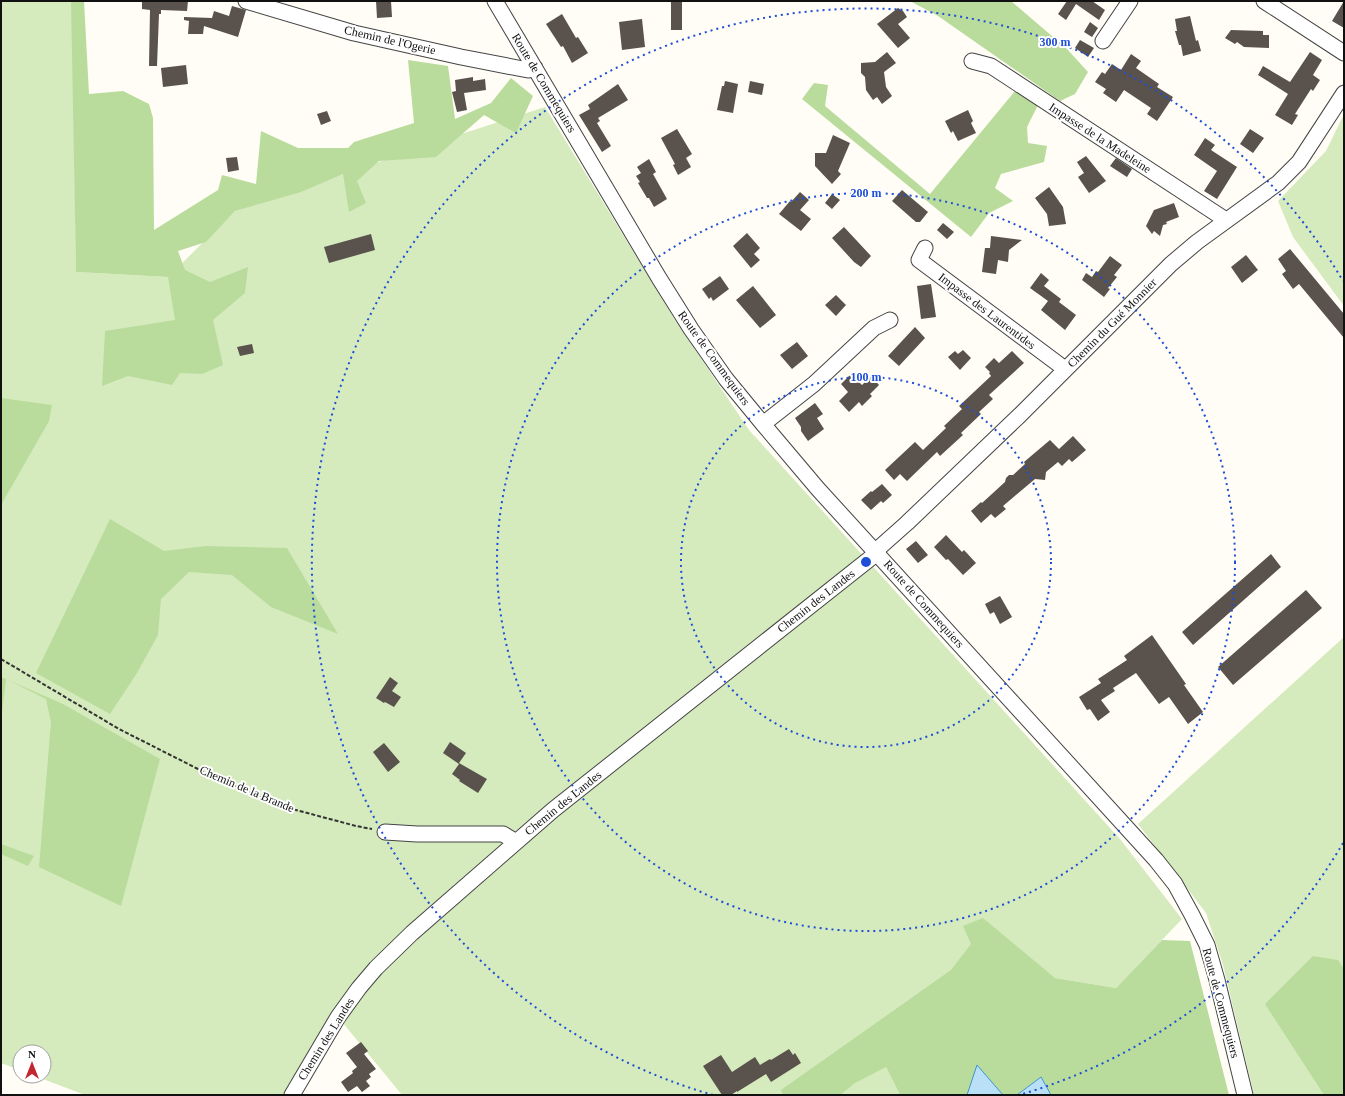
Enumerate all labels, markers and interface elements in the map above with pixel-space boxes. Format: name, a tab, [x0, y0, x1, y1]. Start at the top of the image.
street label: Chemin de l'Ogerie	[343, 23, 437, 57]
street label: Route de Commequiers	[509, 31, 579, 135]
text: 300 m	[1040, 35, 1071, 49]
street label: Impasse de la Madeleine	[1046, 100, 1154, 176]
text: 200 m	[851, 186, 882, 200]
street label: Impasse des Laurentides	[936, 270, 1039, 352]
street label: Chemin du Gué Monnier	[1065, 276, 1159, 370]
street label: Route de Commequiers	[675, 308, 753, 408]
text: 100 m	[851, 370, 882, 384]
centre of rings	[859, 555, 873, 569]
street label: Route de Commequiers	[881, 557, 967, 651]
street label: Chemin des Landes	[774, 566, 858, 636]
street label: Chemin de la Brande	[197, 763, 297, 815]
street label: Chemin des Landes	[522, 768, 604, 838]
street label: Route de Commequiers	[1200, 946, 1243, 1060]
street label: Chemin des Landes	[295, 995, 357, 1083]
north arrow	[12, 1044, 52, 1084]
text: N	[28, 1048, 36, 1060]

